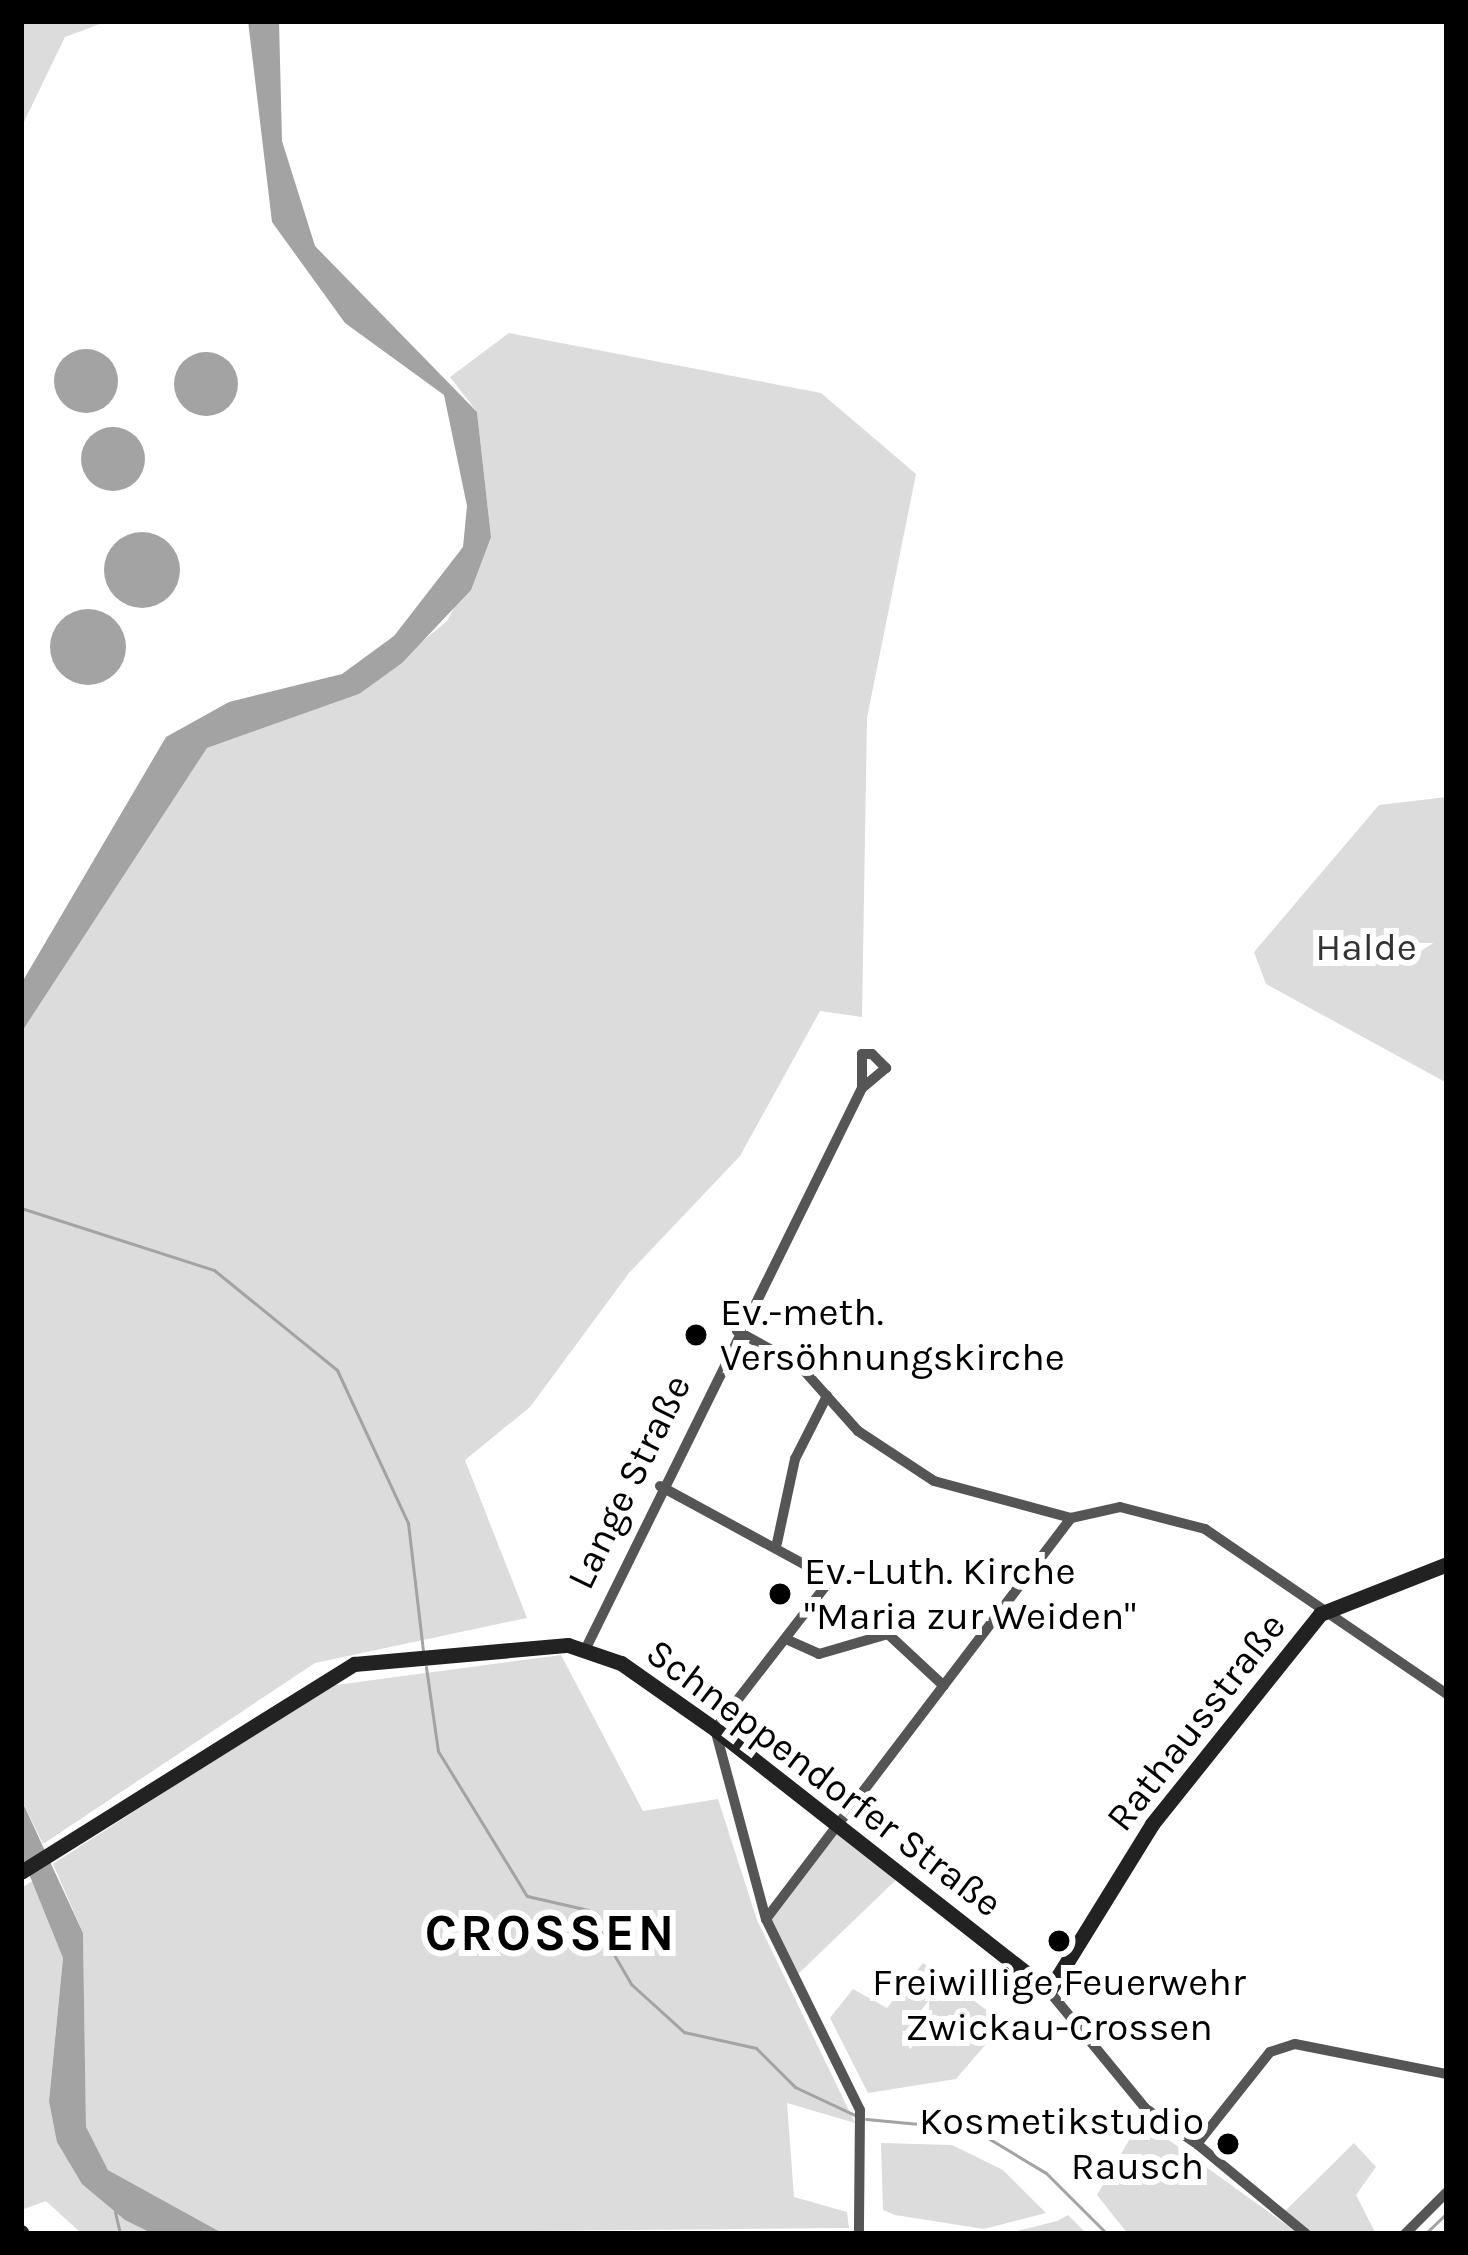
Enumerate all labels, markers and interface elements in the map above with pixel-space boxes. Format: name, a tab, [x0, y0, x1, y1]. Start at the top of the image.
park label: Halde	[1315, 924, 1417, 970]
place label: Ev.-meth. Versöhnungskirche	[720, 1290, 1065, 1381]
marker: Ev.-meth. Versöhnungskirche	[683, 1322, 709, 1348]
street label: Lange Straße	[557, 1367, 701, 1597]
place label: Ev.-Luth. Kirche "Maria zur Weiden"	[804, 1549, 1136, 1640]
marker: Ev.-Luth. Kirche "Maria zur Weiden"	[767, 1581, 793, 1607]
street label: Rathausstraße	[1096, 1604, 1296, 1840]
street label: Schneppendorfer Straße	[637, 1629, 1011, 1927]
district label: CROSSEN	[425, 1902, 677, 1964]
marker: Freiwillige Feuerwehr Zwickau-Crossen	[1046, 1928, 1072, 1954]
place label: Freiwillige Feuerwehr Zwickau-Crossen	[872, 1960, 1246, 2051]
place label: Kosmetikstudio Rausch	[919, 2099, 1204, 2190]
marker: Kosmetikstudio Rausch	[1215, 2131, 1241, 2157]

